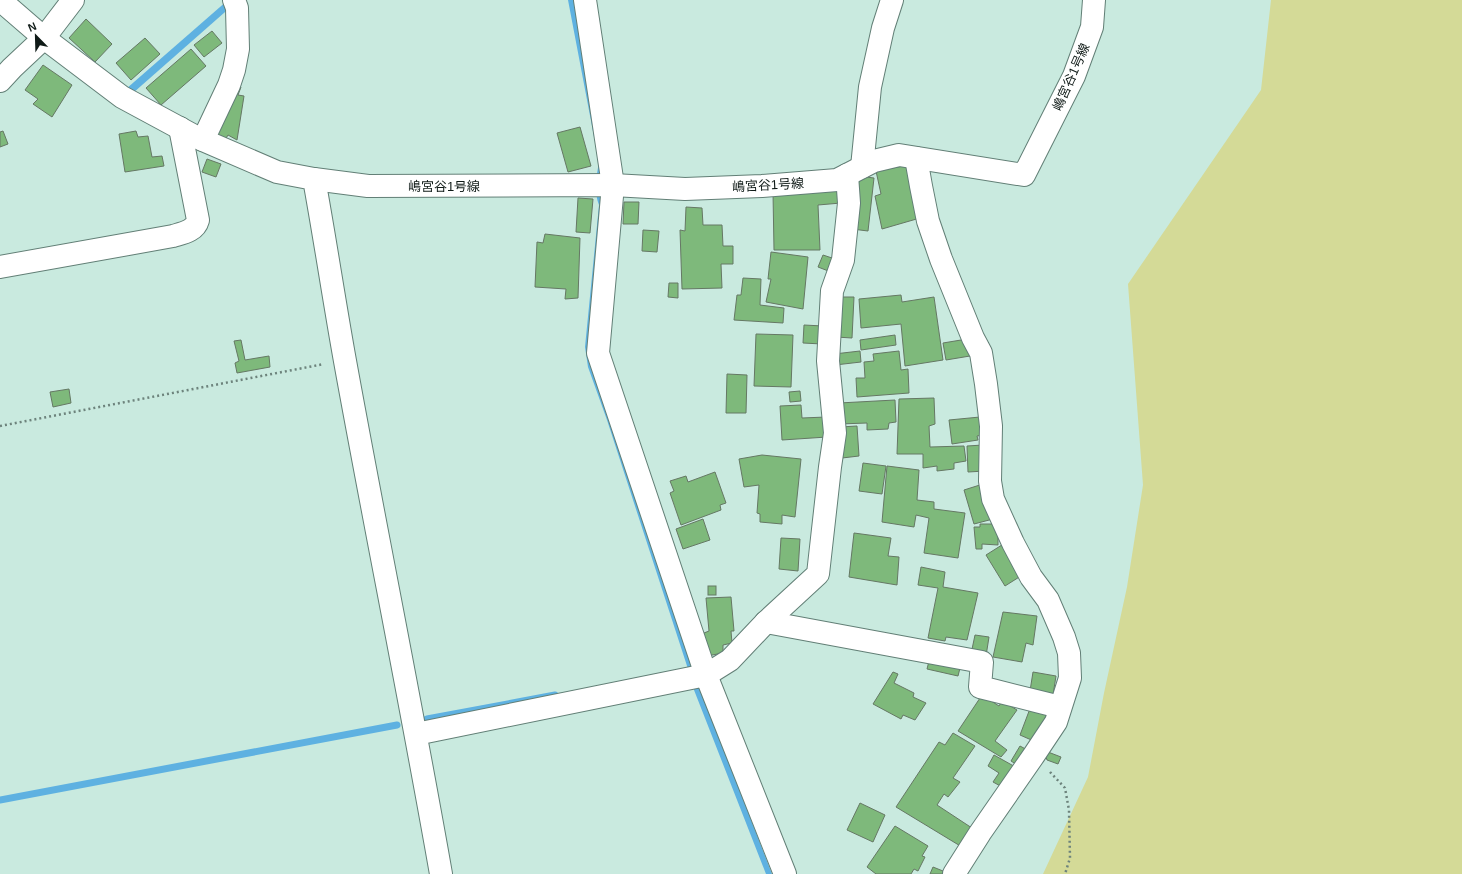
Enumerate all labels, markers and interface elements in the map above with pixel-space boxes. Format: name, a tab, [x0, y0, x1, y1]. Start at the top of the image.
north arrow	[16, 16, 56, 56]
text: N	[26, 20, 38, 34]
street label: 嶋宮谷1号線	[1049, 41, 1093, 113]
street label: 嶋宮谷1号線	[732, 176, 804, 194]
street label: 嶋宮谷1号線	[408, 179, 480, 194]

